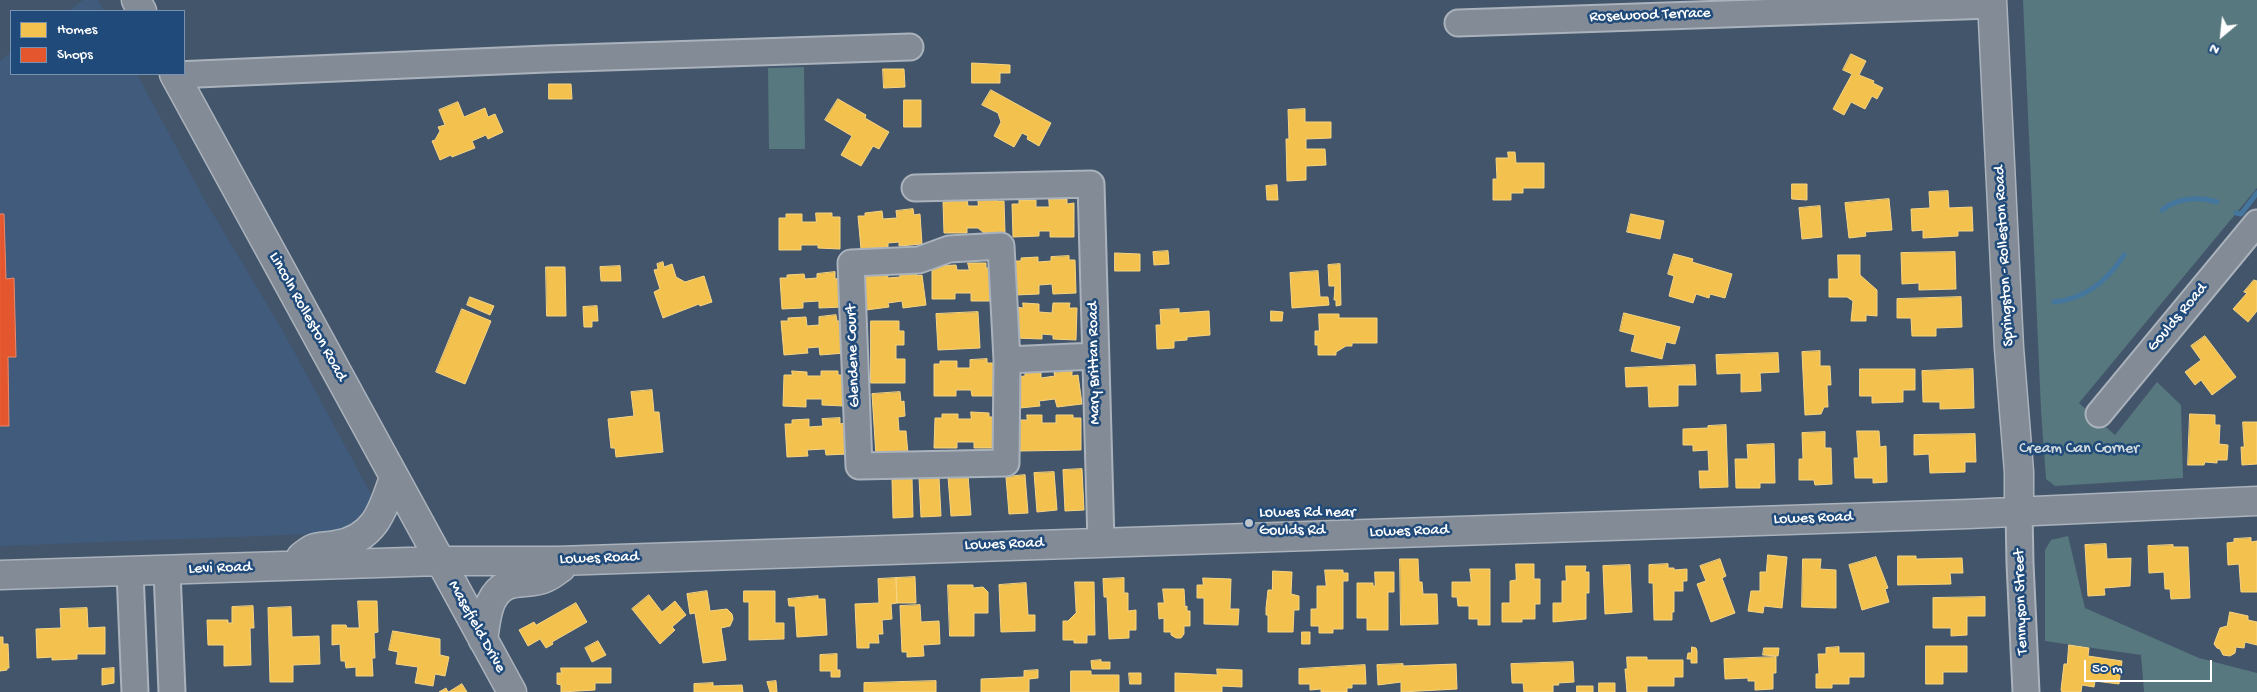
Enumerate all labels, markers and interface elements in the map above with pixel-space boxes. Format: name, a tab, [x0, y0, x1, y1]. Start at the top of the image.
street label: Rosewood Terrace	[1589, 4, 1711, 28]
legend	[10, 10, 185, 75]
north arrow	[2197, 10, 2247, 60]
text: Homes	[57, 21, 97, 39]
text: N	[2207, 39, 2223, 58]
text: Shops	[57, 46, 93, 64]
street label: Springston - Rolleston Road	[1991, 165, 2019, 347]
street label: Lincoln Rolleston Road	[264, 249, 350, 385]
street label: Goulds Road	[2144, 280, 2212, 356]
street label: Mary Brittan Road	[1084, 301, 1106, 425]
street label: Glendene Court	[843, 304, 865, 408]
park label: Cream Can Corner	[2019, 440, 2139, 460]
place label: Lowes Rd near Goulds Rd	[1259, 504, 1355, 542]
street label: Lowes Road	[1773, 508, 1853, 530]
marker: Lowes Rd near Goulds Rd	[1243, 517, 1255, 529]
street label: Lowes Road	[1369, 521, 1449, 543]
street label: Lowes Road	[964, 534, 1044, 556]
street label: Lowes Road	[559, 548, 639, 570]
street label: Tennyson Street	[2011, 549, 2033, 655]
street label: Levi Road	[188, 558, 252, 580]
street label: Masefield Drive	[443, 578, 509, 676]
scale bar	[2087, 650, 2214, 682]
text: 50 m	[2092, 660, 2123, 678]

